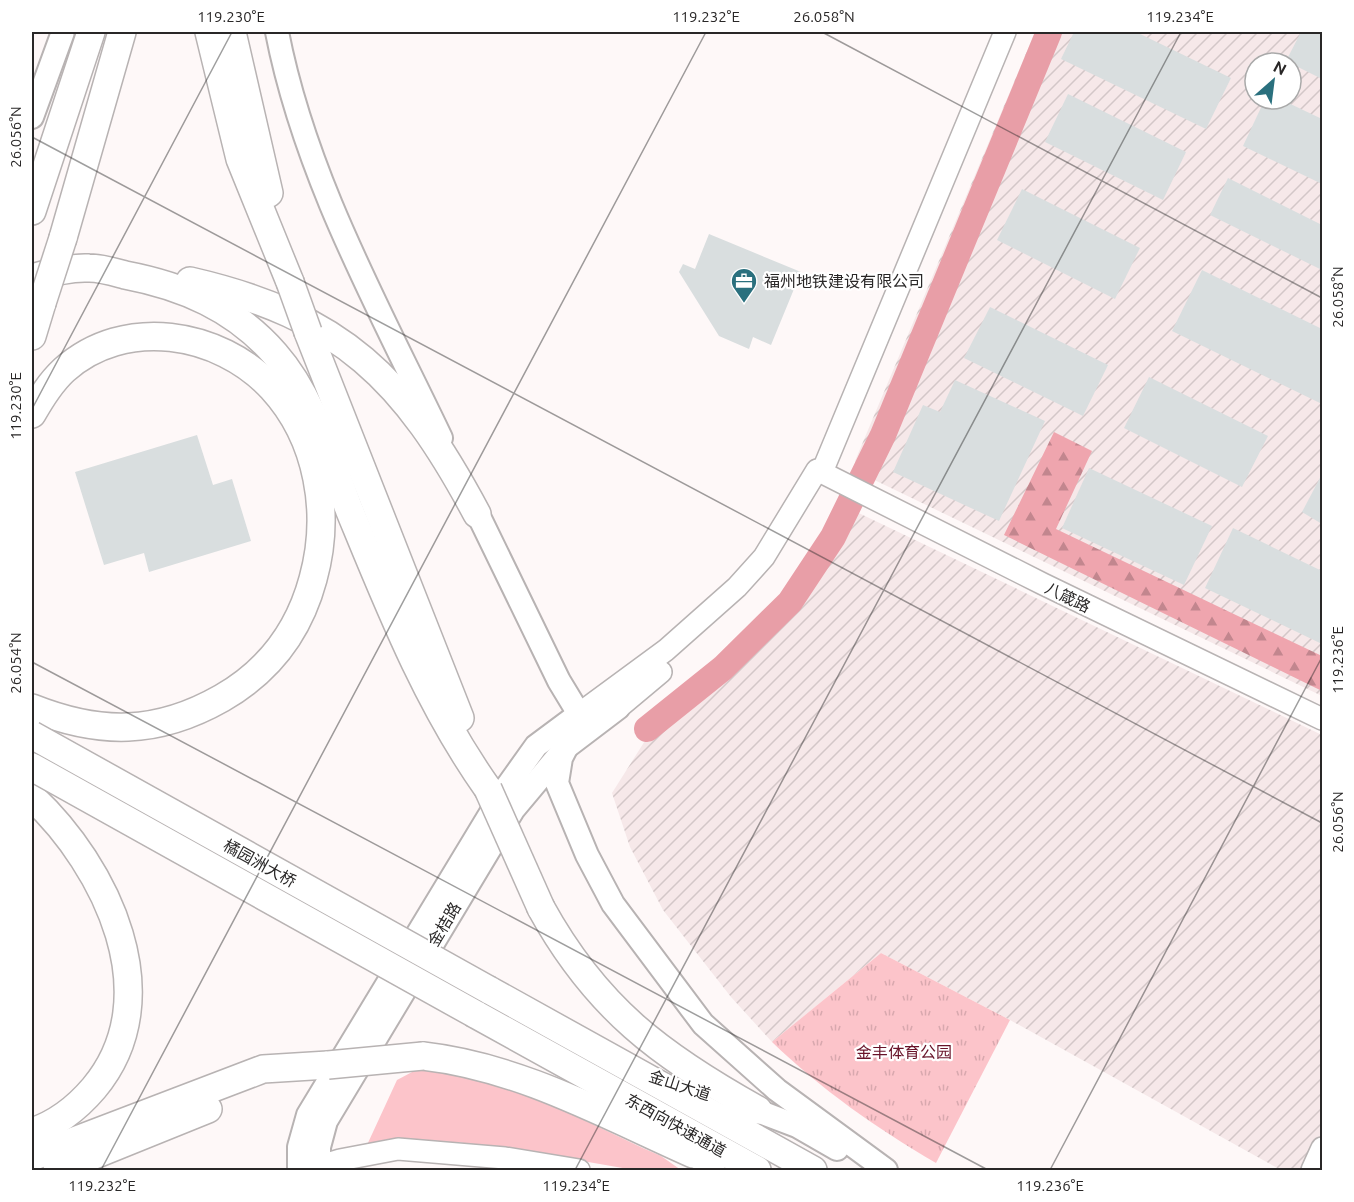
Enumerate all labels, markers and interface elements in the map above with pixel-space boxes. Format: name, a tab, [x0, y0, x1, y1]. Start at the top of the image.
text: 119.230°E	[197, 8, 265, 25]
text: 119.232°E	[672, 8, 740, 25]
text: 26.058°N	[793, 8, 855, 25]
text: 119.234°E	[1146, 8, 1214, 25]
north arrow	[1243, 51, 1303, 111]
text: N	[1271, 57, 1290, 79]
text: 26.056°N	[7, 106, 24, 168]
office icon: 福州地铁建设有限公司	[729, 266, 759, 304]
text: 26.058°N	[1329, 266, 1346, 328]
place label: 福州地铁建设有限公司	[764, 272, 924, 290]
text: 119.230°E	[7, 372, 24, 440]
street label: 八箴路	[1042, 578, 1094, 616]
text: 119.236°E	[1329, 626, 1346, 694]
text: 26.054°N	[7, 632, 24, 694]
text: 26.056°N	[1329, 791, 1346, 853]
street label: 橘园洲大桥	[221, 836, 299, 890]
street label: 金桔路	[424, 899, 464, 949]
park label: 金丰体育公园	[856, 1043, 952, 1061]
street label: 金山大道	[647, 1067, 713, 1103]
street label: 东西向快速通道	[623, 1090, 729, 1160]
text: 119.232°E	[68, 1177, 136, 1194]
text: 119.234°E	[542, 1177, 610, 1194]
text: 119.236°E	[1016, 1177, 1084, 1194]

